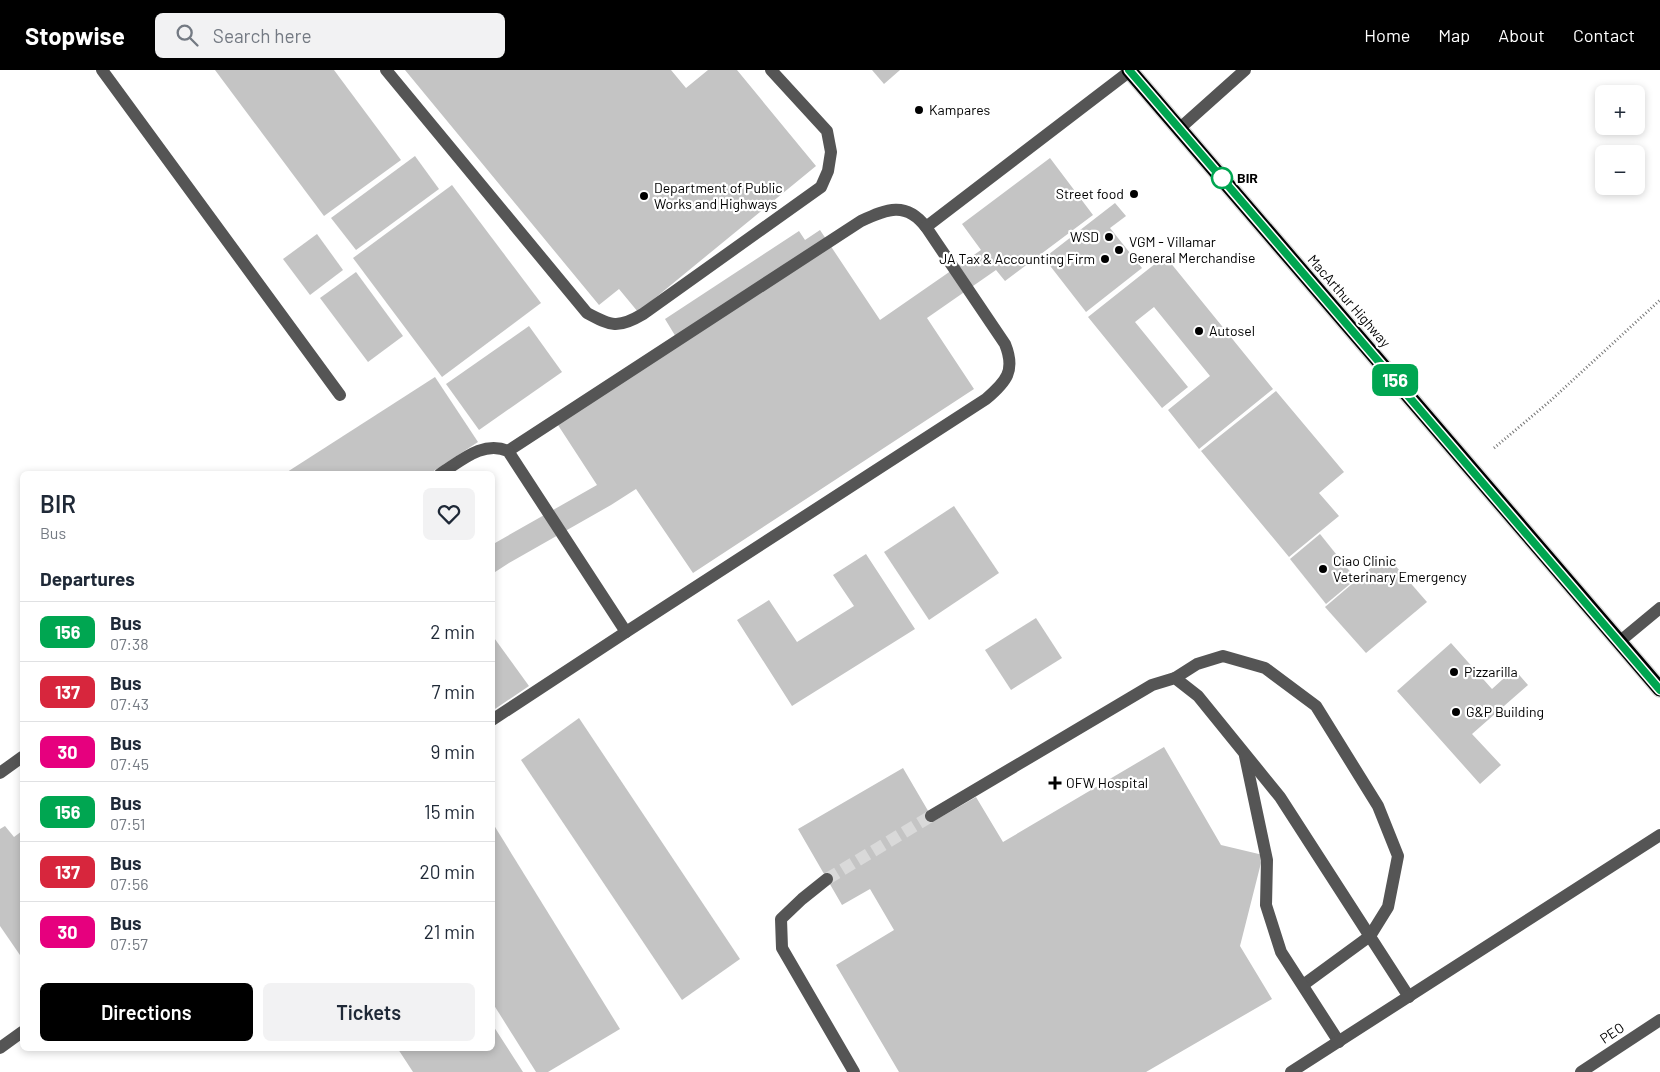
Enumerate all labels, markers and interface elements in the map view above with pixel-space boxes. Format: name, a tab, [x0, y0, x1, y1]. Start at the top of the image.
search box	[155, 13, 505, 58]
text: Stopwise	[25, 21, 125, 50]
icon: search	[173, 21, 201, 49]
text: Search here	[213, 24, 312, 47]
text: Home	[1364, 24, 1410, 46]
text: Map	[1438, 24, 1470, 46]
text: About	[1498, 24, 1545, 46]
text: Contact	[1573, 24, 1635, 46]
map controls	[1595, 85, 1645, 195]
button: +	[1595, 85, 1645, 135]
place label: Kampares	[929, 101, 991, 118]
marker: Kampares	[913, 104, 925, 116]
button: −	[1595, 145, 1645, 195]
marker: BIR	[1211, 167, 1233, 189]
place label: BIR	[1237, 169, 1258, 186]
place label: Department of Public Works and Highways	[654, 179, 783, 212]
place label: Street food	[1056, 185, 1124, 202]
marker: Street food	[1128, 188, 1140, 200]
marker: Department of Public Works and Highways	[638, 190, 650, 202]
place label: WSD	[1070, 228, 1099, 245]
marker: WSD	[1103, 231, 1115, 243]
place label: VGM - Villamar General Merchandise	[1129, 233, 1256, 266]
marker: VGM - Villamar General Merchandise	[1113, 244, 1125, 256]
place label: JA Tax & Accounting Firm	[939, 250, 1095, 267]
street label: MacArthur Highway	[1304, 251, 1395, 351]
marker: JA Tax & Accounting Firm	[1099, 253, 1111, 265]
place label: Autosel	[1209, 322, 1255, 339]
marker: Autosel	[1193, 325, 1205, 337]
line badge: 156	[1366, 364, 1424, 396]
text: 156	[1382, 369, 1408, 391]
button: heart	[423, 488, 475, 540]
text: BIR	[40, 489, 76, 518]
text: Bus	[40, 523, 66, 542]
place label: Ciao Clinic Veterinary Emergency	[1333, 552, 1467, 585]
marker: Ciao Clinic Veterinary Emergency	[1317, 563, 1329, 575]
text: Departures	[40, 567, 135, 590]
text: Bus	[110, 611, 142, 634]
text: 2 min	[430, 620, 475, 643]
text: 156	[55, 621, 80, 643]
text: 07:38	[110, 634, 149, 653]
place label: Pizzarilla	[1464, 663, 1518, 680]
marker: Pizzarilla	[1448, 666, 1460, 678]
text: Bus	[110, 671, 142, 694]
text: 7 min	[431, 680, 475, 703]
text: 137	[55, 681, 80, 703]
text: 07:43	[110, 694, 149, 713]
place label: G&P Building	[1466, 703, 1544, 720]
marker: G&P Building	[1450, 706, 1462, 718]
text: Bus	[110, 731, 142, 754]
text: 9 min	[431, 740, 475, 763]
text: 30	[58, 741, 77, 763]
text: 07:45	[110, 754, 149, 773]
place label: OFW Hospital	[1066, 774, 1148, 791]
marker: OFW Hospital	[1048, 776, 1062, 790]
text: Bus	[110, 791, 142, 814]
text: 15 min	[424, 800, 475, 823]
text: 156	[55, 801, 80, 823]
text: 07:51	[110, 814, 145, 833]
text: Bus	[110, 851, 142, 874]
text: 20 min	[419, 860, 475, 883]
text: 137	[55, 861, 80, 883]
text: 07:56	[110, 874, 149, 893]
text: Bus	[110, 911, 142, 934]
text: 21 min	[424, 920, 475, 943]
text: 30	[58, 921, 77, 943]
text: 07:57	[110, 934, 148, 953]
button: Directions	[40, 983, 253, 1041]
button: Tickets	[263, 983, 475, 1041]
street label: PEO	[1596, 1018, 1627, 1047]

